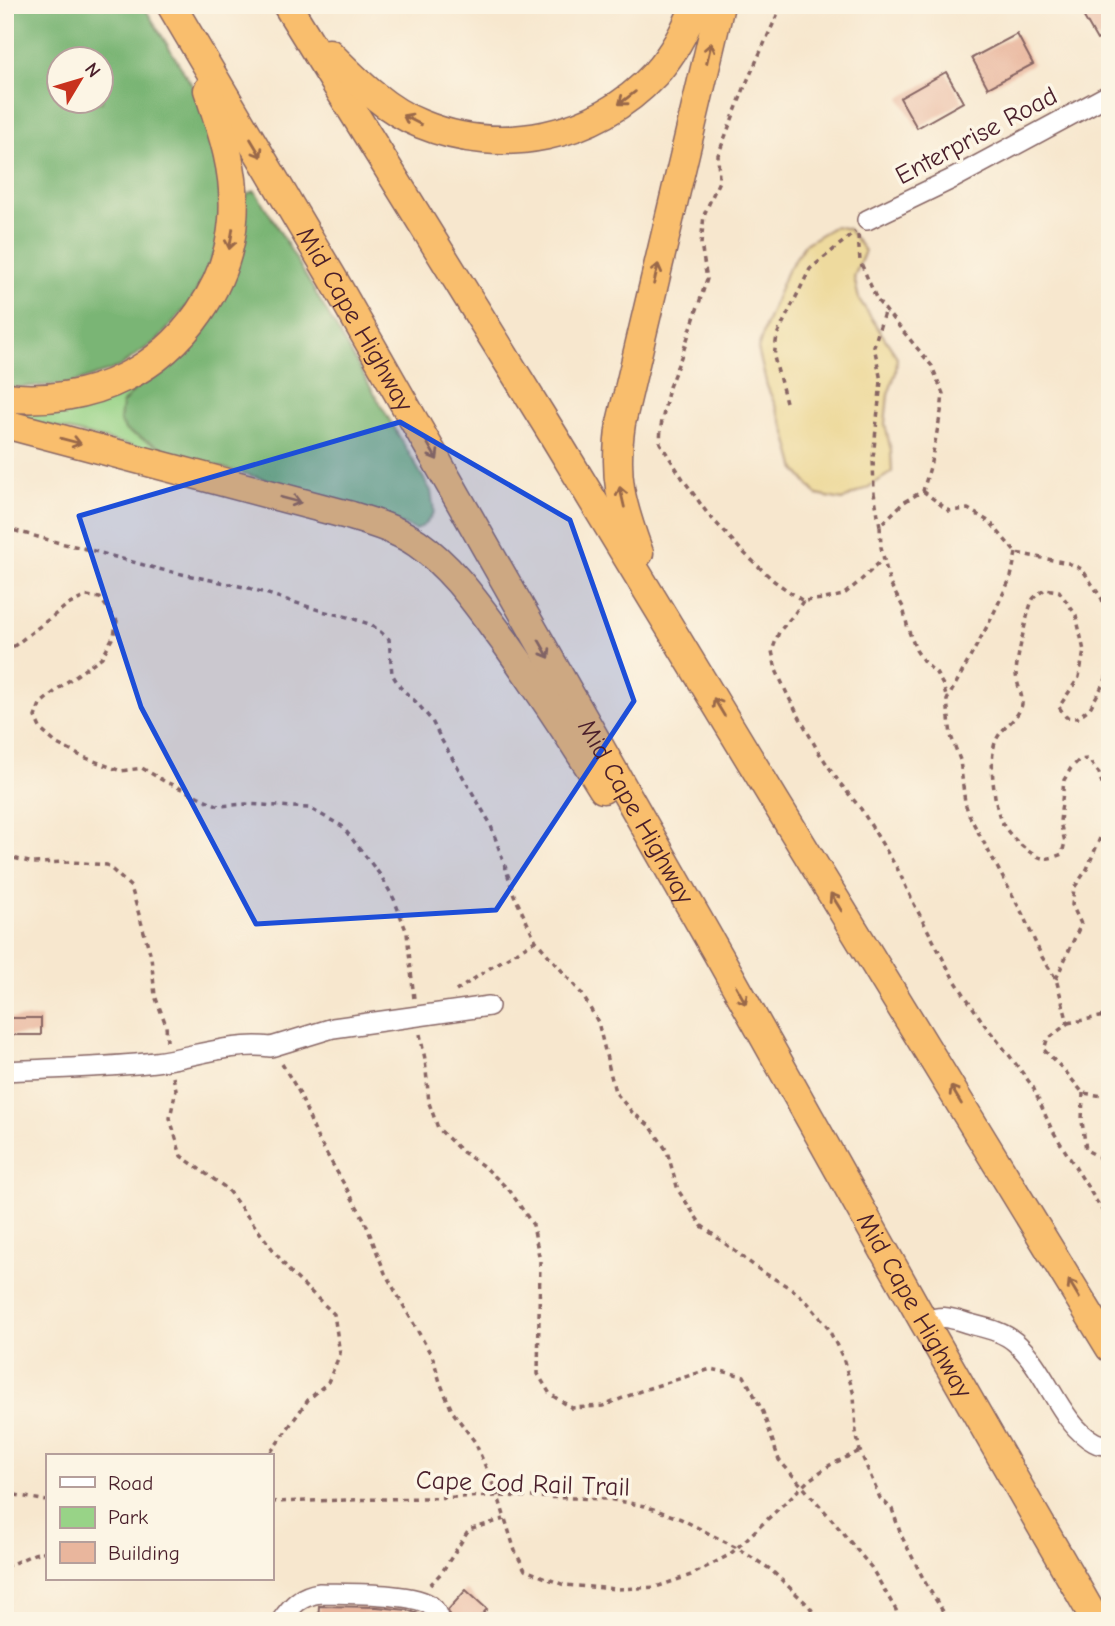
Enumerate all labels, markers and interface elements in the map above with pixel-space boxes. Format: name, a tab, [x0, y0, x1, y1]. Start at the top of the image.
one-way arrow	[703, 42, 716, 65]
north arrow	[46, 46, 116, 116]
text: N	[80, 58, 105, 82]
street label: Enterprise Road	[891, 81, 1062, 191]
one-way arrow	[618, 90, 636, 105]
one-way arrow	[402, 112, 423, 126]
one-way arrow	[249, 138, 263, 158]
street label: Mid Cape Highway	[290, 222, 419, 417]
one-way arrow	[224, 227, 237, 250]
one-way arrow	[650, 263, 663, 286]
one-way arrow	[59, 435, 82, 448]
one-way arrow	[425, 441, 439, 461]
one-way arrow	[614, 486, 628, 509]
one-way arrow	[280, 494, 302, 507]
one-way arrow	[537, 638, 551, 658]
one-way arrow	[711, 697, 725, 717]
street label: Mid Cape Highway	[571, 714, 700, 910]
one-way arrow	[829, 892, 843, 912]
one-way arrow	[735, 985, 749, 1005]
one-way arrow	[949, 1086, 963, 1106]
street label: Mid Cape Highway	[850, 1208, 979, 1404]
one-way arrow	[1067, 1280, 1081, 1300]
legend	[46, 1454, 273, 1580]
street label: Cape Cod Rail Trail	[415, 1465, 631, 1503]
text: Road	[108, 1471, 153, 1495]
text: Park	[108, 1505, 148, 1529]
text: Building	[108, 1541, 180, 1565]

